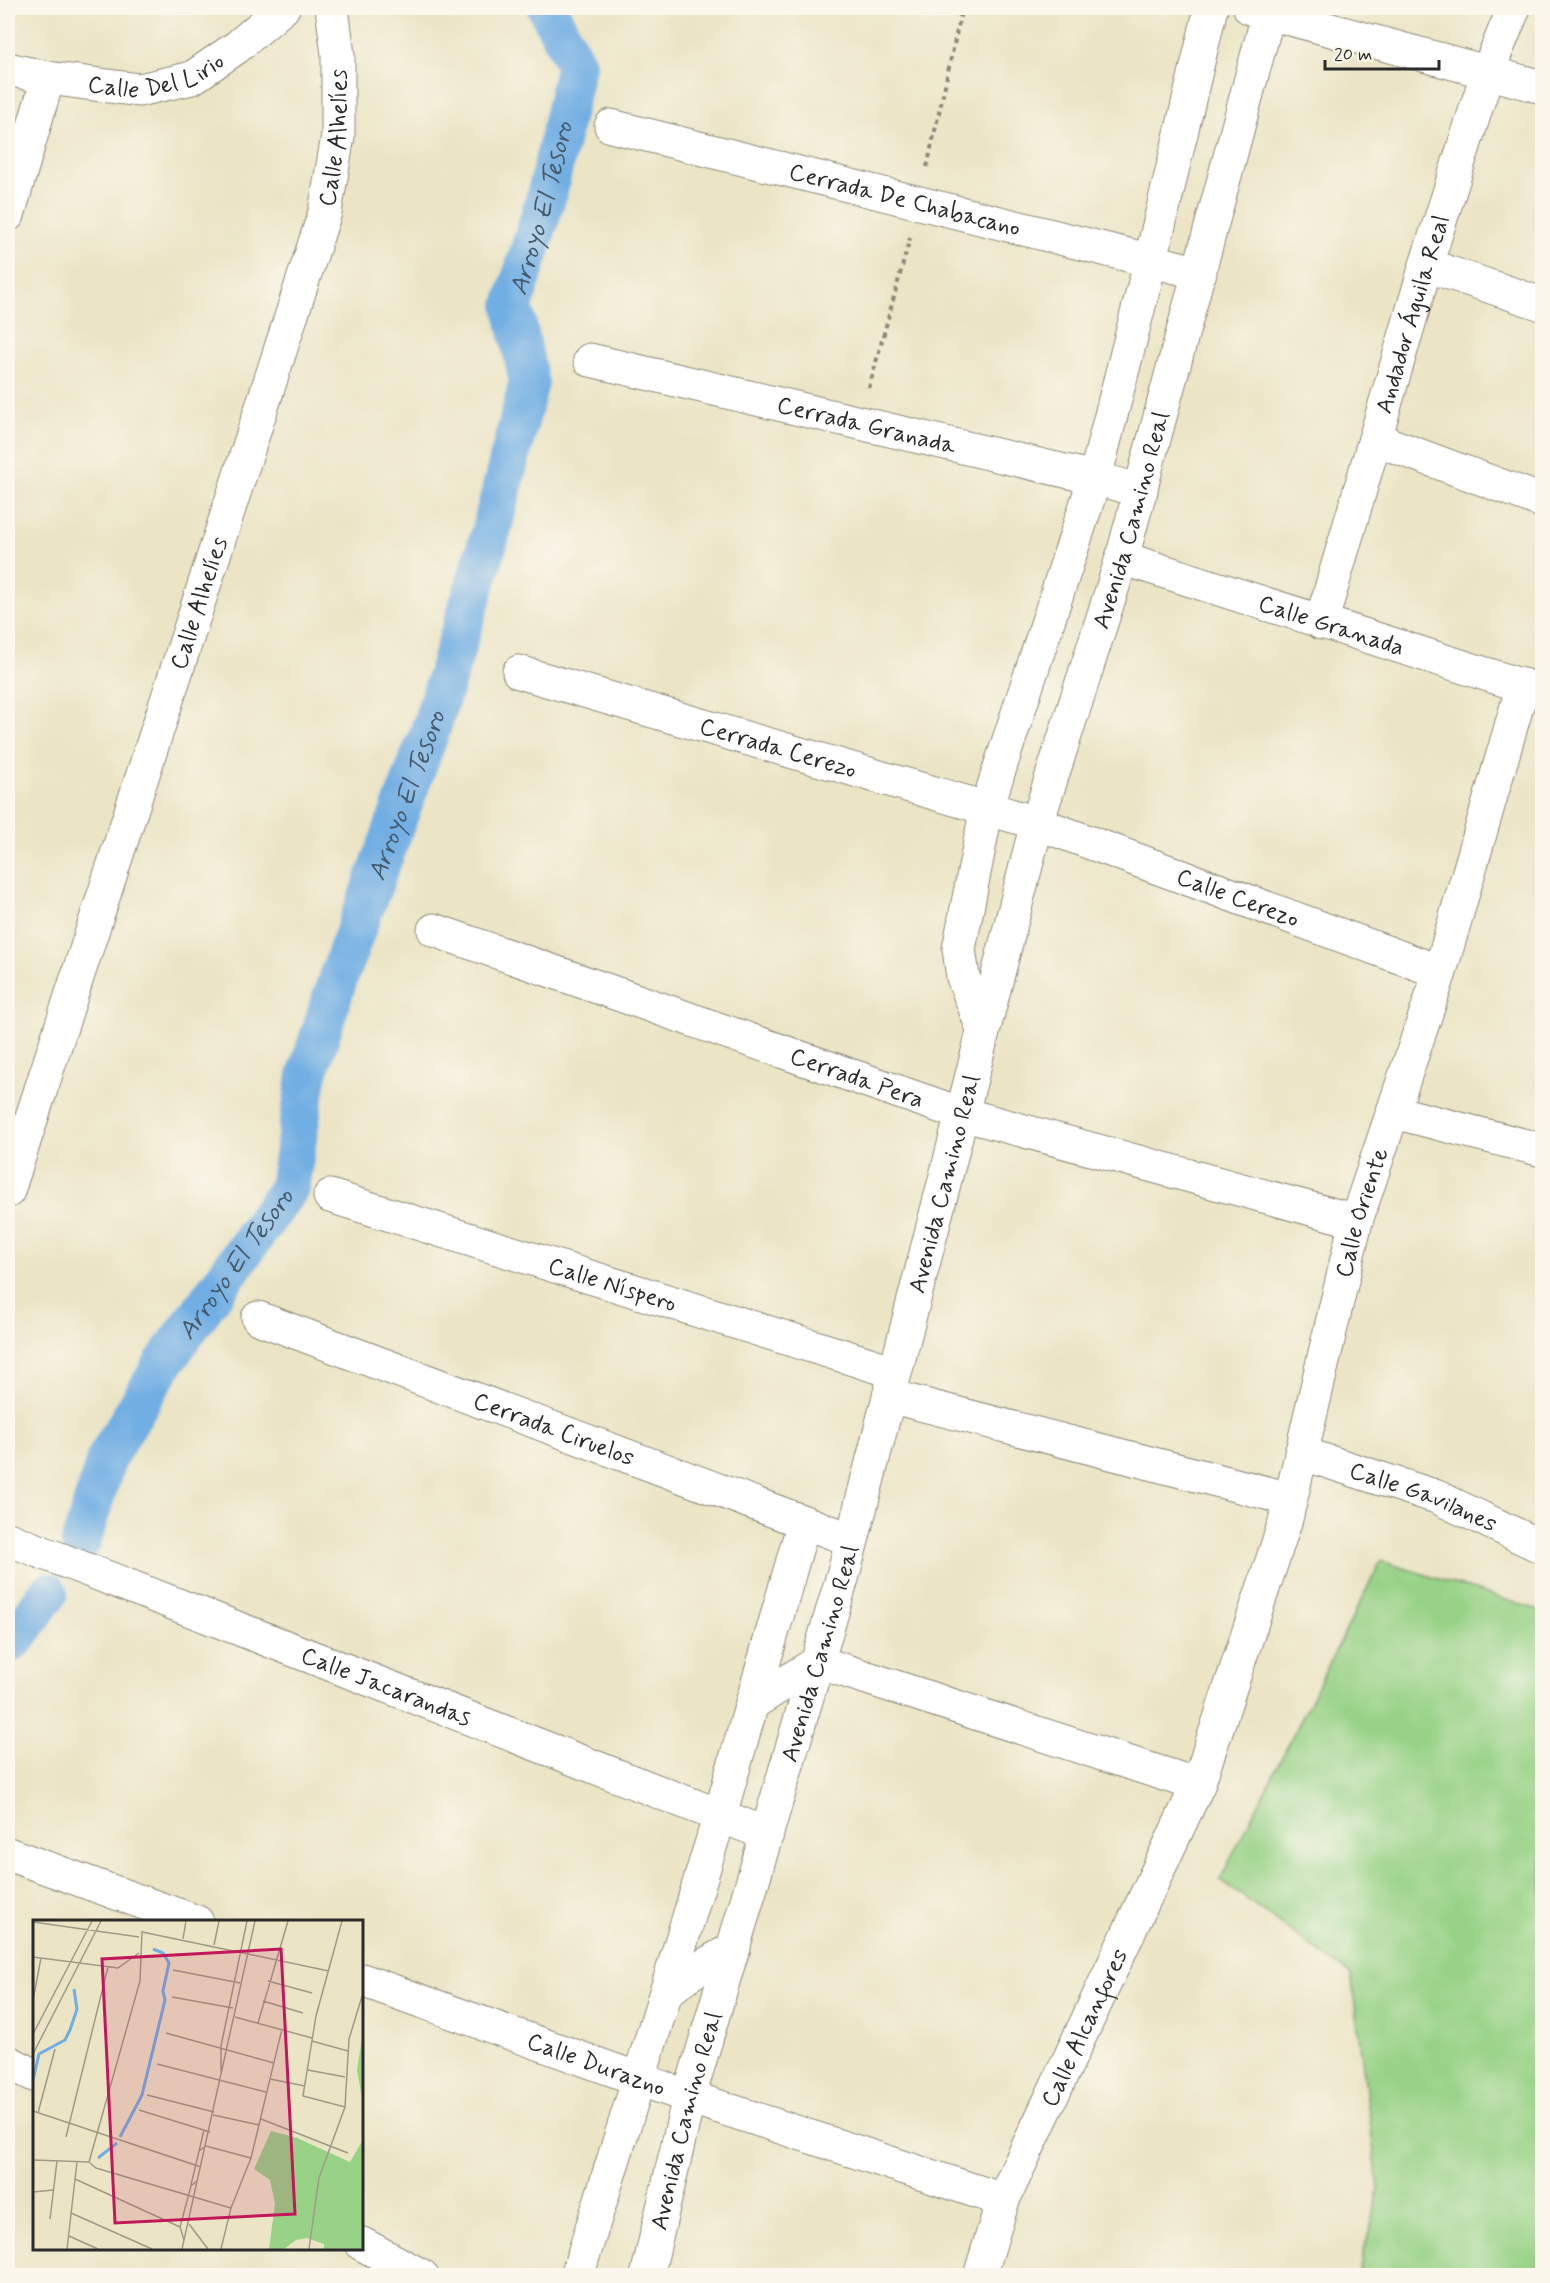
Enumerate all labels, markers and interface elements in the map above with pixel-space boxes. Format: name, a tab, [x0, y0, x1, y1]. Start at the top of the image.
scale bar	[1325, 33, 1439, 71]
text: 20 m	[1334, 43, 1372, 67]
street label: Calle Del Lirio	[86, 46, 231, 107]
street label: Calle Alhelíes	[312, 69, 355, 209]
water label: Arroyo El Tesoro	[502, 117, 582, 299]
street label: Cerrada De Chabacano	[786, 157, 1024, 245]
street label: Andador Águila Real	[1369, 211, 1458, 418]
street label: Cerrada Granada	[774, 390, 959, 462]
street label: Avenida Camino Real	[1086, 408, 1178, 633]
street label: Calle Alhelíes	[164, 533, 236, 674]
street label: Calle Granada	[1254, 589, 1408, 664]
water label: Arroyo El Tesoro	[361, 706, 455, 886]
street label: Cerrada Cerezo	[696, 711, 860, 787]
street label: Calle Cerezo	[1172, 862, 1303, 936]
street label: Cerrada Pera	[785, 1041, 928, 1116]
street label: Avenida Camino Real	[902, 1072, 988, 1297]
street label: Calle Oriente	[1329, 1144, 1397, 1281]
water label: Arroyo El Tesoro	[171, 1181, 303, 1347]
street label: Calle Níspero	[544, 1251, 680, 1320]
street label: Cerrada Ciruelos	[469, 1386, 639, 1474]
street label: Calle Gavilanes	[1345, 1456, 1502, 1540]
street label: Avenida Camino Real	[775, 1542, 867, 1766]
street label: Calle Jacarandas	[296, 1640, 475, 1735]
inset map	[33, 1920, 363, 2250]
street label: Calle Alcanfores	[1035, 1944, 1136, 2112]
street label: Avenida Camino Real	[644, 2008, 730, 2233]
street label: Calle Durazno	[522, 2026, 669, 2104]

